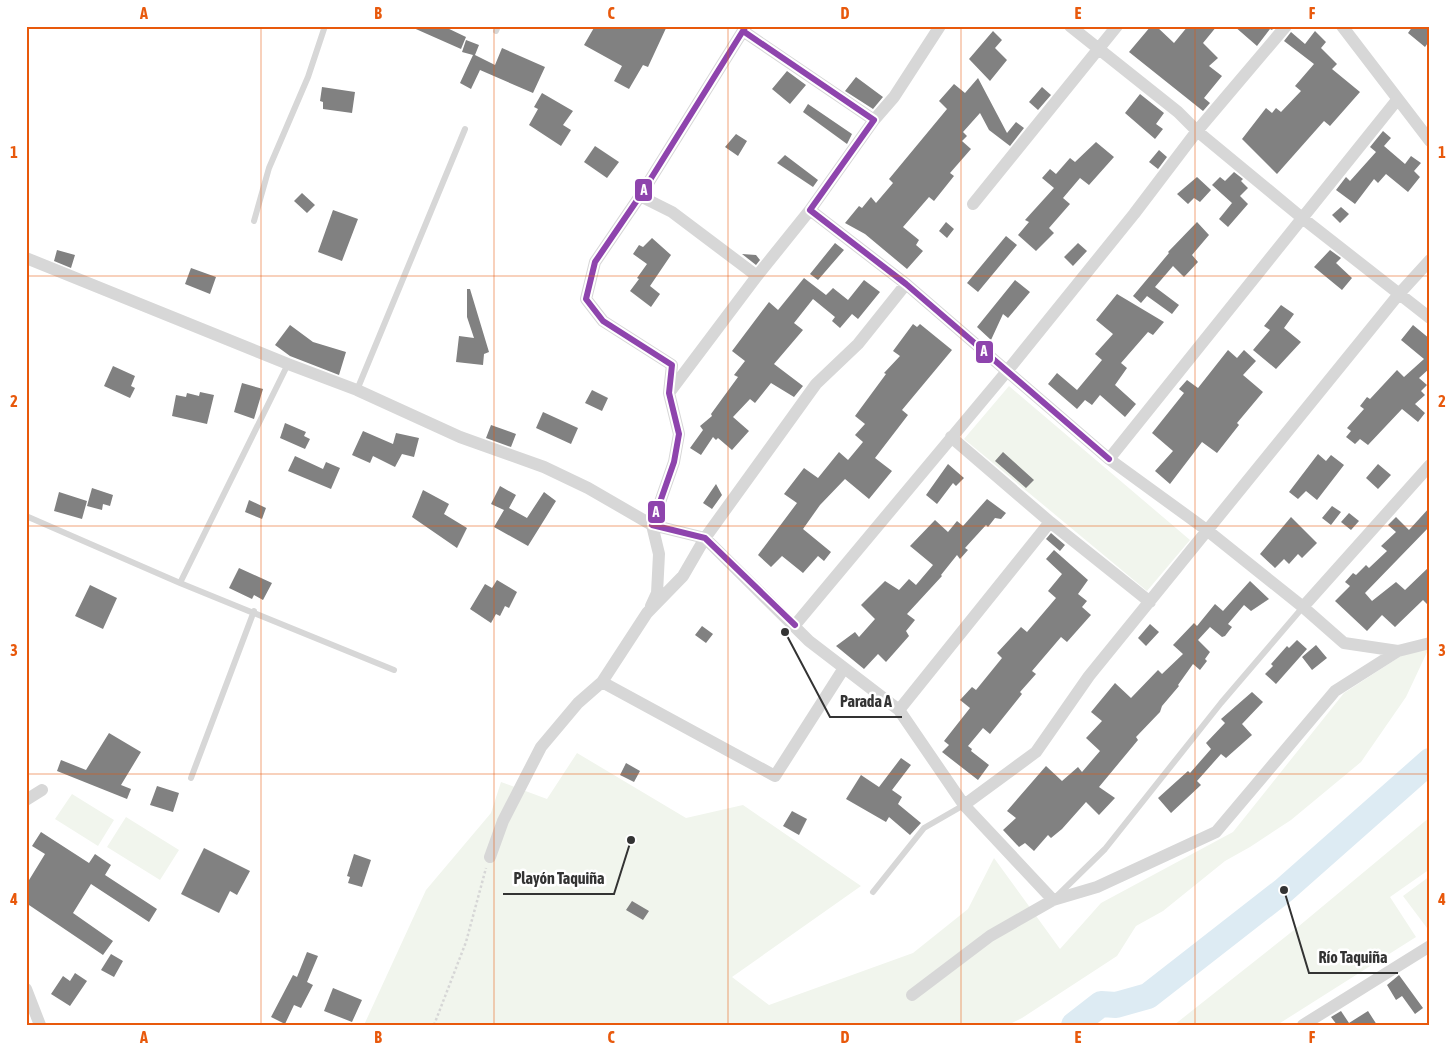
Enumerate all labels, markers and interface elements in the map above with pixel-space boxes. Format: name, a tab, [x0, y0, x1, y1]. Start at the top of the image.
text: A	[139, 4, 148, 22]
text: B	[374, 4, 382, 22]
text: C	[607, 4, 615, 22]
text: D	[841, 4, 850, 22]
text: E	[1075, 4, 1082, 22]
text: F	[1309, 4, 1316, 22]
text: 1	[10, 143, 18, 161]
text: 1	[1438, 143, 1446, 161]
line badge: A	[634, 178, 653, 202]
text: A	[640, 182, 648, 198]
line badge: A	[975, 340, 994, 364]
text: A	[980, 343, 988, 359]
text: 2	[10, 392, 18, 410]
text: 2	[1438, 392, 1446, 410]
line badge: A	[647, 500, 666, 524]
text: A	[652, 504, 660, 520]
text: 3	[10, 641, 18, 659]
text: 3	[1438, 641, 1446, 659]
callout: Parada A	[830, 686, 902, 717]
text: Parada A	[840, 692, 892, 710]
callout: Playón Taquiña	[503, 863, 614, 894]
text: Playón Taquiña	[514, 869, 604, 887]
text: 4	[9, 890, 18, 908]
text: 4	[1437, 890, 1446, 908]
callout: Río Taquiña	[1309, 942, 1398, 973]
text: Río Taquiña	[1319, 948, 1387, 966]
text: A	[139, 1028, 148, 1046]
text: B	[374, 1028, 382, 1046]
text: C	[607, 1028, 615, 1046]
text: D	[841, 1028, 850, 1046]
text: E	[1075, 1028, 1082, 1046]
text: F	[1309, 1028, 1316, 1046]

